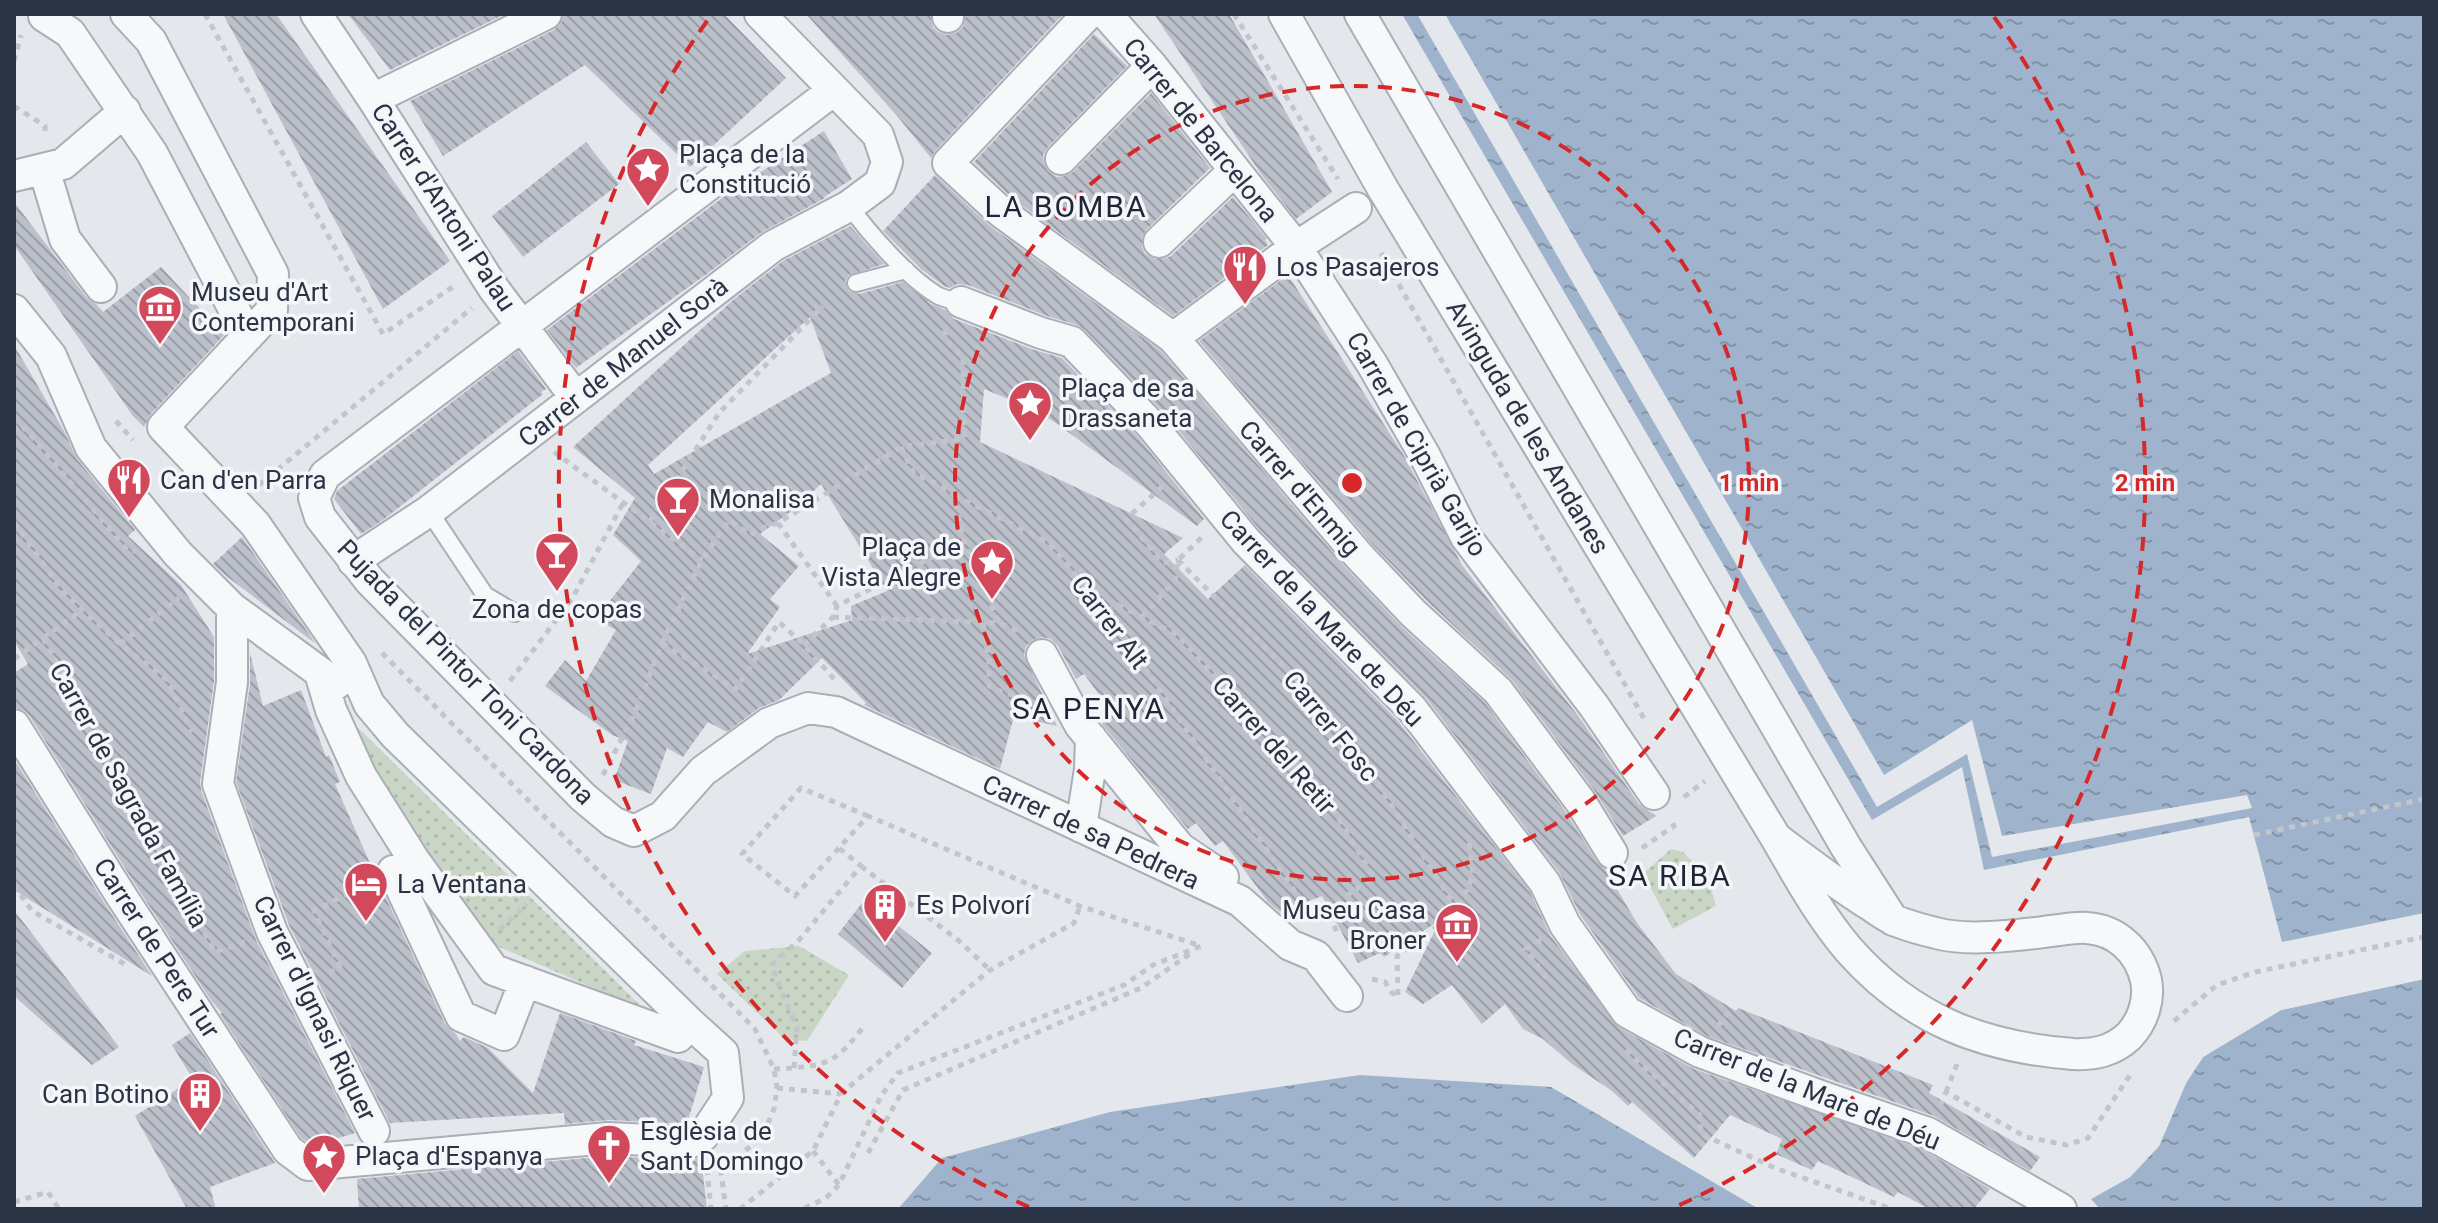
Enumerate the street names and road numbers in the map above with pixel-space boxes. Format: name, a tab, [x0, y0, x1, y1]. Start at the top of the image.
street label: Carrer de Barcelona	[1117, 32, 1285, 228]
street label: Carrer d'Antoni Palau	[366, 97, 522, 317]
street label: Carrer de Manuel Sorà	[512, 271, 734, 453]
street label: Avinguda de les Andanes	[1440, 295, 1616, 559]
street label: Carrer de Ciprià Garijo	[1341, 327, 1493, 561]
street label: Carrer d'Enmig	[1233, 414, 1367, 562]
street label: Carrer de la Mare de Déu	[1214, 504, 1430, 732]
street label: Pujada del Pintor Toni Cardona	[331, 533, 601, 811]
street label: Carrer Alt	[1065, 569, 1155, 675]
street label: Carrer de Sagrada Família	[44, 657, 214, 933]
street label: Carrer Fosc	[1277, 665, 1385, 787]
street label: Carrer del Retir	[1206, 670, 1342, 820]
street label: Carrer de sa Pedrera	[978, 769, 1204, 895]
street label: Carrer de Pere Tur	[88, 853, 226, 1044]
street label: Carrer d'Ignasi Riquer	[247, 890, 383, 1126]
street label: Carrer de la Mare de Déu	[1669, 1022, 1945, 1156]

